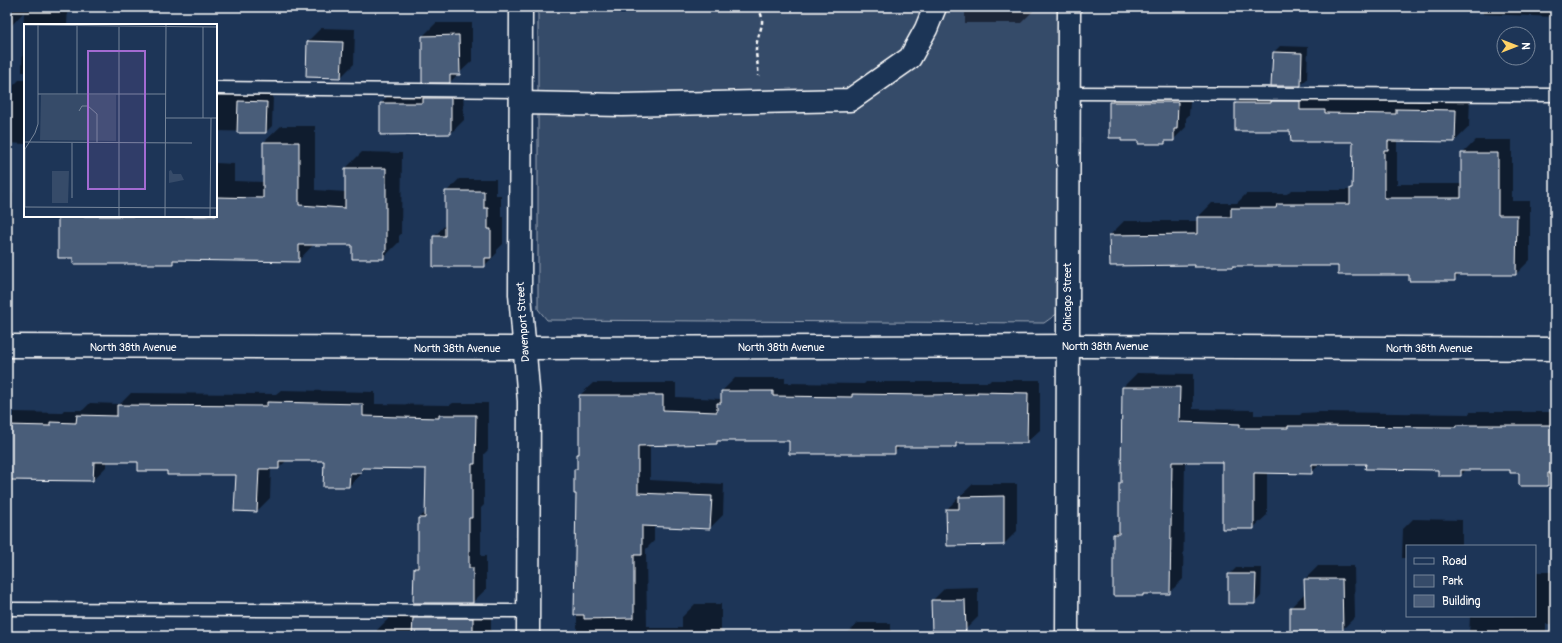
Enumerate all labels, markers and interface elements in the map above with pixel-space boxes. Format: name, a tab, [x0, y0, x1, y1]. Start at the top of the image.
inset map	[24, 24, 217, 217]
north arrow	[1496, 26, 1536, 66]
text: N	[1519, 42, 1532, 50]
street label: Chicago Street	[1061, 262, 1074, 331]
street label: Davenport Street	[514, 281, 532, 362]
street label: North 38th Avenue	[1062, 340, 1149, 353]
street label: North 38th Avenue	[90, 341, 177, 354]
street label: North 38th Avenue	[738, 341, 825, 354]
street label: North 38th Avenue	[414, 342, 501, 355]
street label: North 38th Avenue	[1386, 342, 1473, 355]
legend	[1406, 545, 1536, 617]
text: Road	[1442, 554, 1467, 569]
text: Park	[1442, 574, 1463, 589]
text: Building	[1442, 594, 1481, 609]

